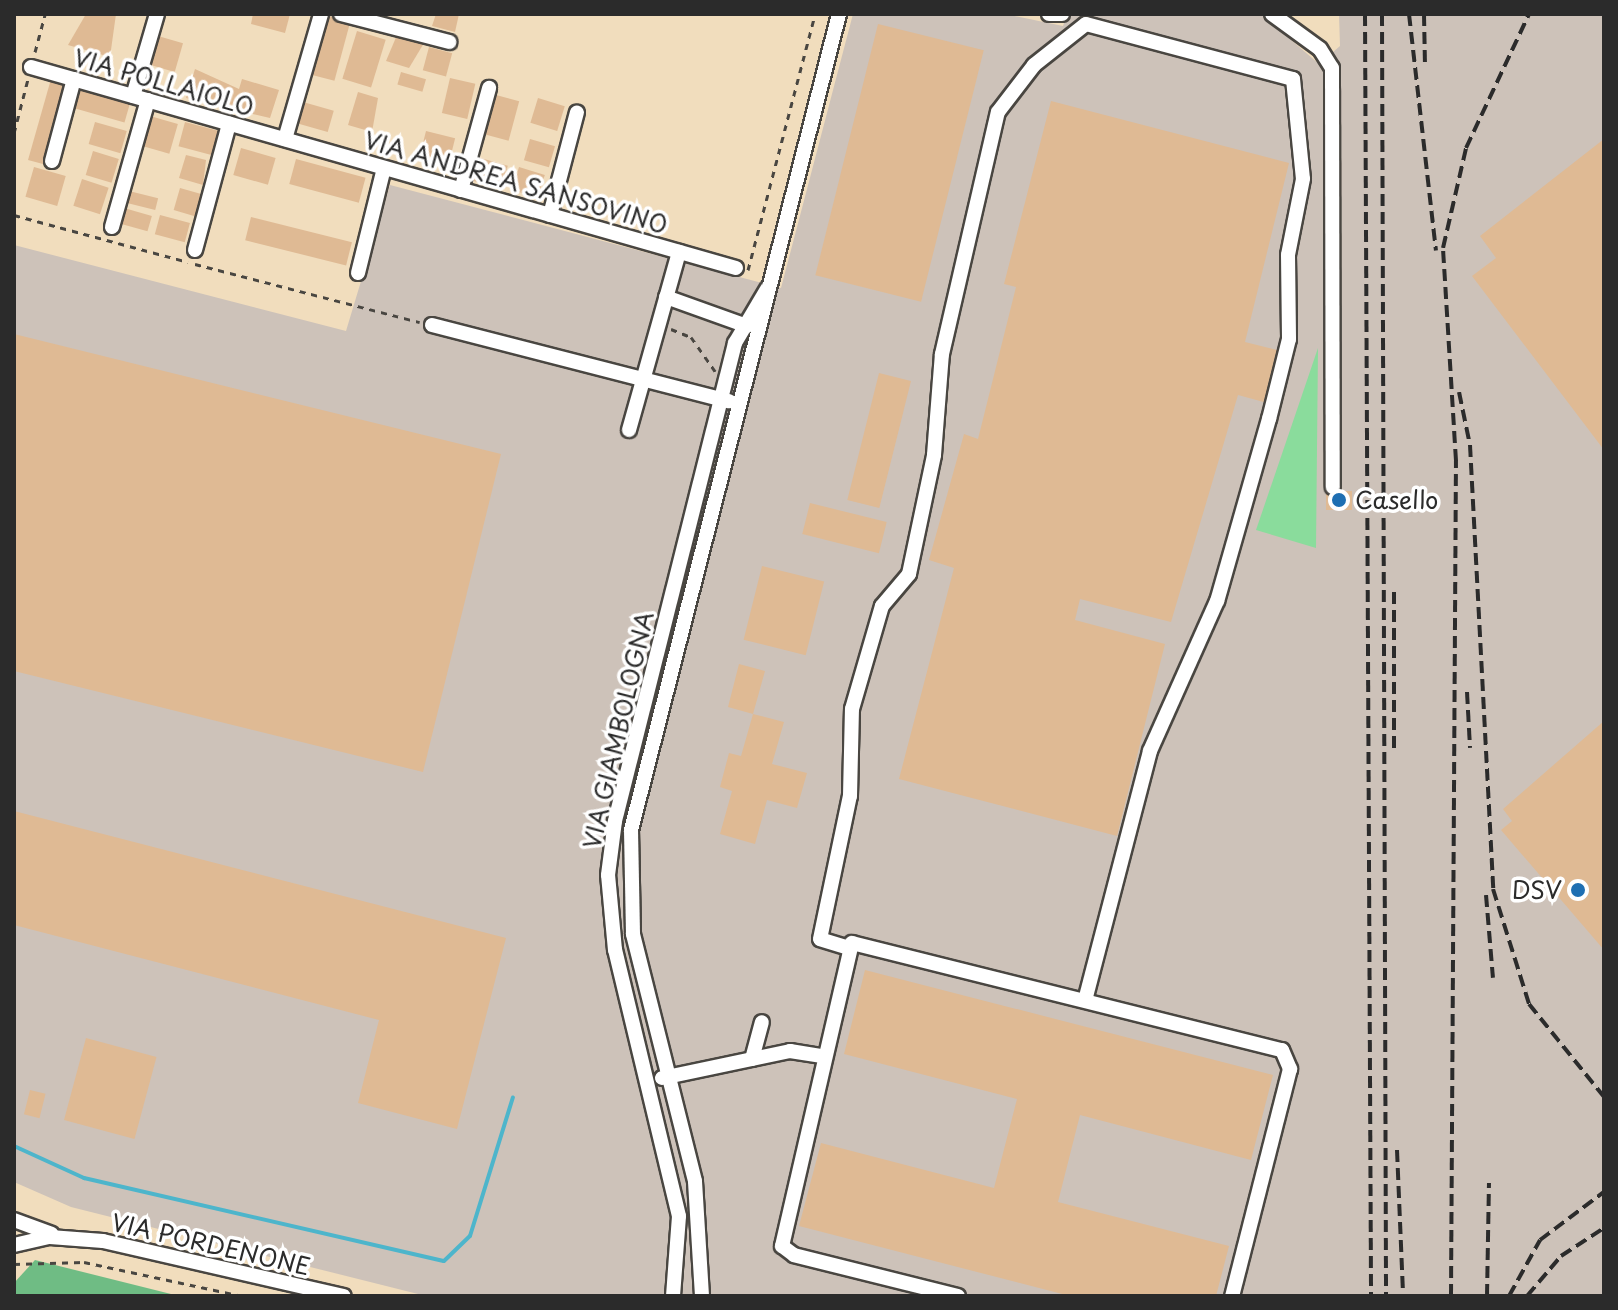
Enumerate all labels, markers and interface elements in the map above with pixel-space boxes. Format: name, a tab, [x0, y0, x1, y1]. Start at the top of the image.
street label: VIA POLLAIOLO	[70, 42, 258, 122]
street label: VIA ANDREA SANSOVINO	[361, 125, 671, 239]
place label: Casello	[1355, 486, 1438, 514]
marker: Casello	[1330, 491, 1348, 509]
street label: VIA GIAMBOLOGNA	[577, 608, 659, 852]
place label: DSV	[1512, 876, 1562, 904]
marker: DSV	[1569, 881, 1587, 899]
street label: VIA PORDENONE	[106, 1207, 316, 1281]

